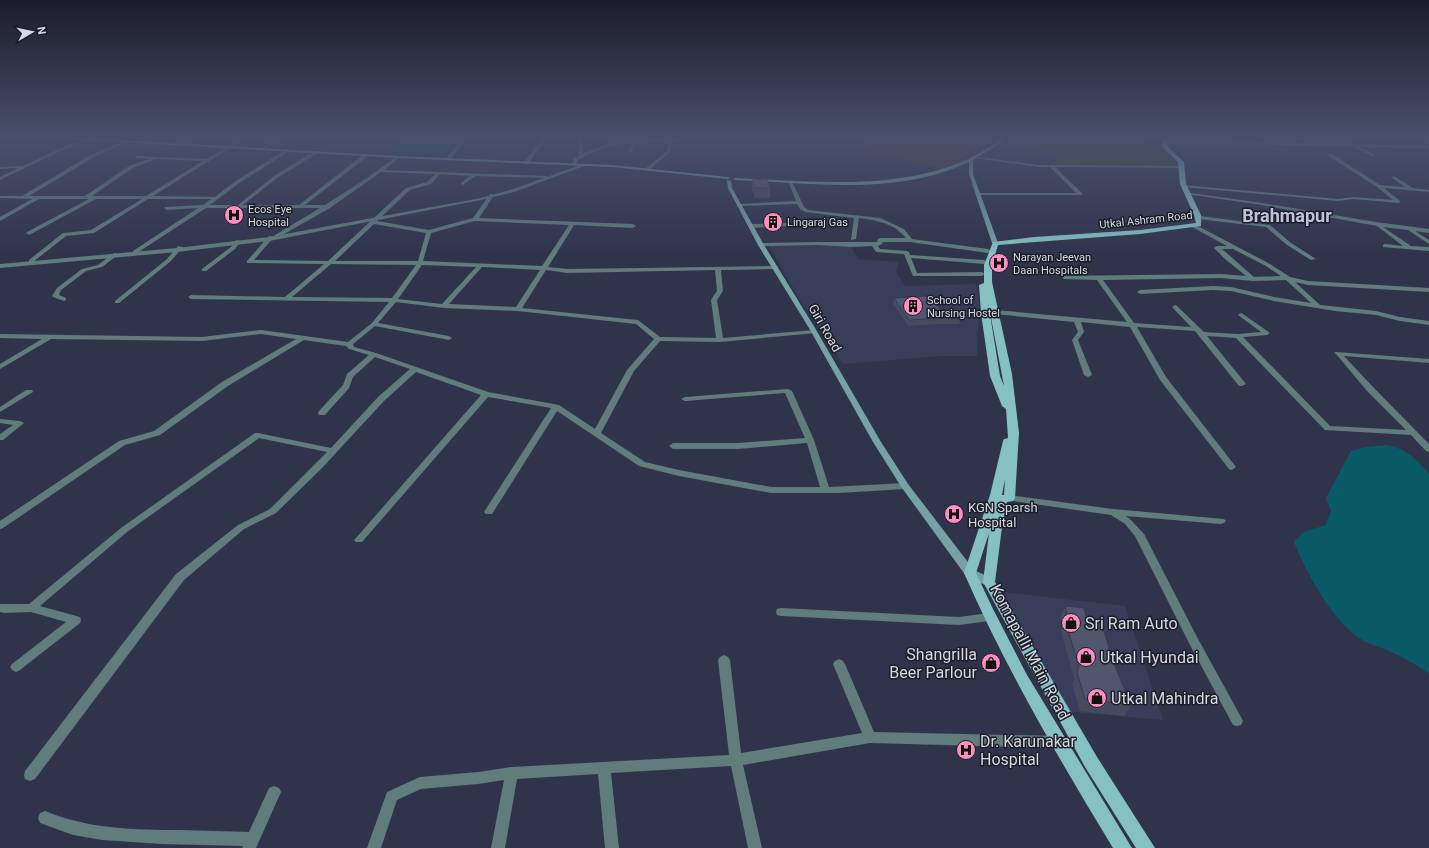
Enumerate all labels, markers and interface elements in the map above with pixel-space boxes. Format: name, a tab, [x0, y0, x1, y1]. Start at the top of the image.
north arrow	[12, 12, 52, 52]
text: N	[34, 26, 48, 36]
place label: Ecos Eye Hospital	[248, 203, 292, 229]
hospital icon: Ecos Eye Hospital	[223, 204, 245, 226]
district label: Brahmapur	[1242, 205, 1332, 226]
street label: Utkal Ashram Road	[1099, 209, 1193, 231]
building icon: Lingaraj Gas	[762, 211, 784, 233]
place label: Lingaraj Gas	[787, 216, 848, 229]
place label: Narayan Jeevan Daan Hospitals	[1013, 251, 1091, 277]
hospital icon: Narayan Jeevan Daan Hospitals	[988, 252, 1010, 274]
place label: School of Nursing Hostel	[927, 294, 1000, 320]
building icon: School of Nursing Hostel	[902, 295, 924, 317]
street label: Giri Road	[805, 301, 845, 355]
place label: KGN Sparsh Hospital	[968, 500, 1038, 530]
hospital icon: KGN Sparsh Hospital	[943, 503, 965, 525]
street label: Komapalli Main Road	[986, 581, 1074, 723]
shop icon: Sri Ram Auto	[1060, 612, 1082, 634]
place label: Sri Ram Auto	[1085, 614, 1178, 633]
place label: Shangrilla Beer Parlour	[889, 645, 978, 682]
shop icon: Utkal Hyundai	[1075, 646, 1097, 668]
place label: Utkal Hyundai	[1100, 648, 1199, 667]
shop icon: Shangrilla Beer Parlour	[980, 652, 1002, 674]
shop icon: Utkal Mahindra	[1086, 687, 1108, 709]
place label: Utkal Mahindra	[1111, 689, 1218, 708]
place label: Dr. Karunakar Hospital	[980, 732, 1076, 769]
hospital icon: Dr. Karunakar Hospital	[955, 739, 977, 761]

